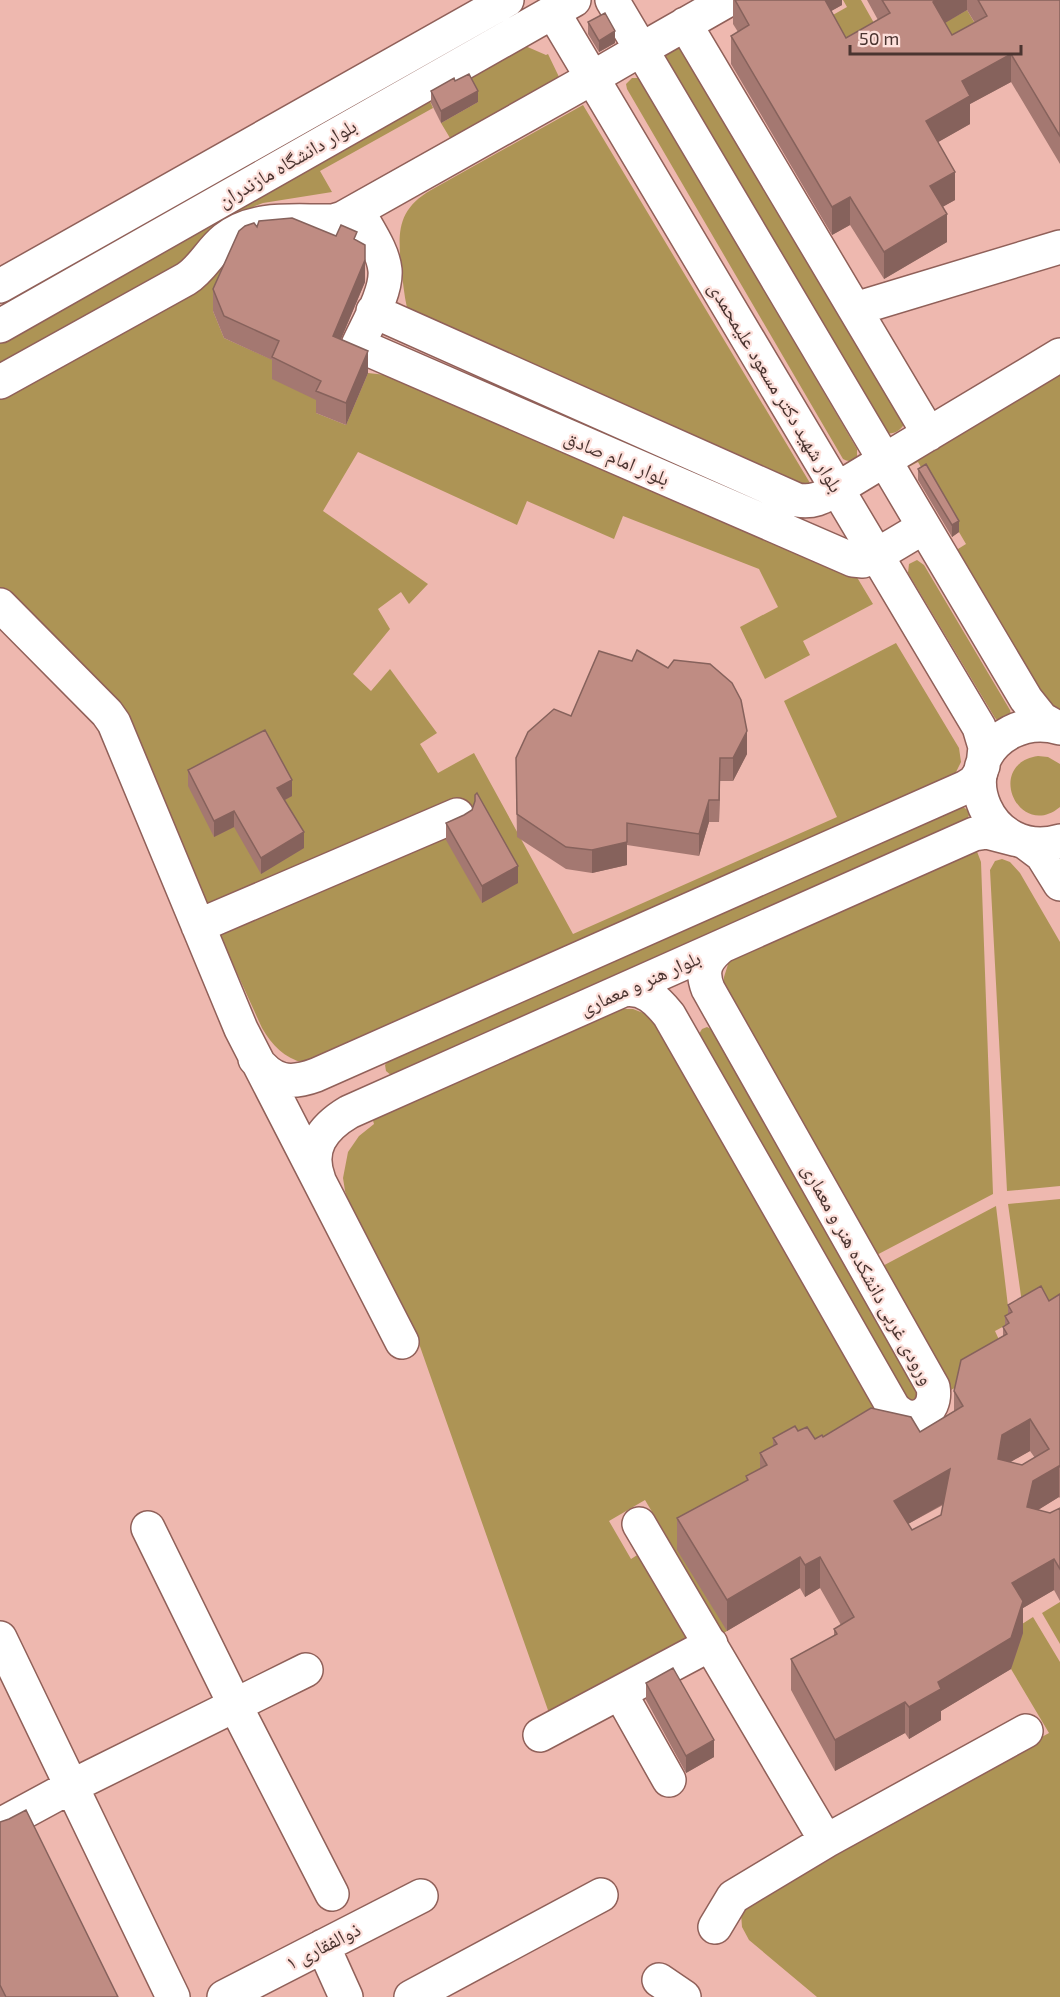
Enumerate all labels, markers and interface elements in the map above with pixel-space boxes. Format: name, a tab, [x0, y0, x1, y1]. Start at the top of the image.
scale bar	[850, 18, 1021, 56]
text: 50 m	[859, 27, 899, 49]
street label: بلوار دانشگاه مازندران	[213, 113, 361, 213]
street label: بلوار شهید دکتر مسعود علیمحمدی	[703, 277, 849, 497]
street label: بلوار امام صادق	[560, 424, 674, 493]
street label: بلوار هنر و معماری	[575, 945, 704, 1020]
street label: ورودی غربی دانشکده هنر و معماری	[797, 1159, 940, 1389]
street label: ذوالفقاری ۱	[281, 1916, 364, 1975]

